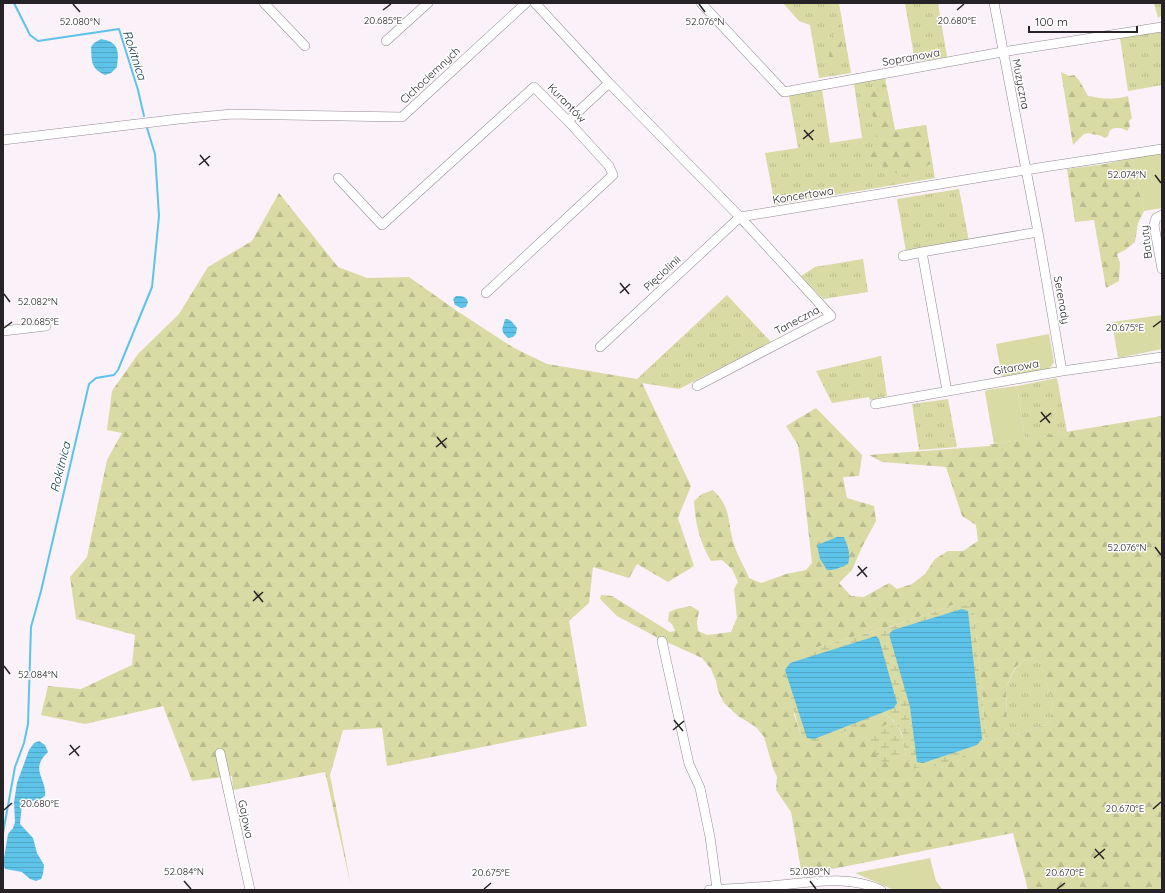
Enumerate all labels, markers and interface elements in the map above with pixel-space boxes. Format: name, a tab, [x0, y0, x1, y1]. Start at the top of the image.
scale bar	[1029, 8, 1137, 34]
text: 20.685°E	[364, 14, 403, 27]
text: 20.680°E	[937, 14, 977, 27]
text: 100 m	[1035, 14, 1068, 29]
text: 52.080°N	[60, 15, 100, 28]
text: 52.076°N	[685, 15, 725, 28]
water label: Rokitnica	[120, 28, 150, 82]
street label: Cichociemnych	[397, 44, 463, 106]
street label: Sopranowa	[881, 45, 941, 69]
street label: Muzyczna	[1009, 58, 1033, 110]
street label: Kurantów	[545, 80, 589, 126]
text: 52.074°N	[1108, 168, 1146, 181]
street label: Koncertowa	[771, 183, 835, 207]
street label: Batuty	[1137, 224, 1155, 260]
street label: Pięciolinii	[640, 252, 684, 294]
street label: Serenady	[1051, 275, 1073, 325]
text: 52.082°N	[18, 295, 58, 308]
street label: Taneczna	[772, 302, 822, 338]
text: 20.685°E	[21, 315, 60, 328]
text: 20.675°E	[1106, 321, 1144, 334]
street label: Gitarowa	[992, 356, 1040, 378]
water label: Rokitnica	[47, 440, 74, 494]
text: 52.076°N	[1107, 541, 1147, 554]
text: 52.084°N	[18, 668, 58, 681]
text: 20.680°E	[20, 797, 60, 810]
street label: Gajowa	[235, 798, 257, 840]
text: 20.670°E	[1106, 802, 1145, 815]
text: 52.084°N	[164, 865, 204, 878]
text: 52.080°N	[790, 865, 830, 878]
text: 20.675°E	[472, 866, 510, 879]
text: 20.670°E	[1046, 866, 1085, 879]

